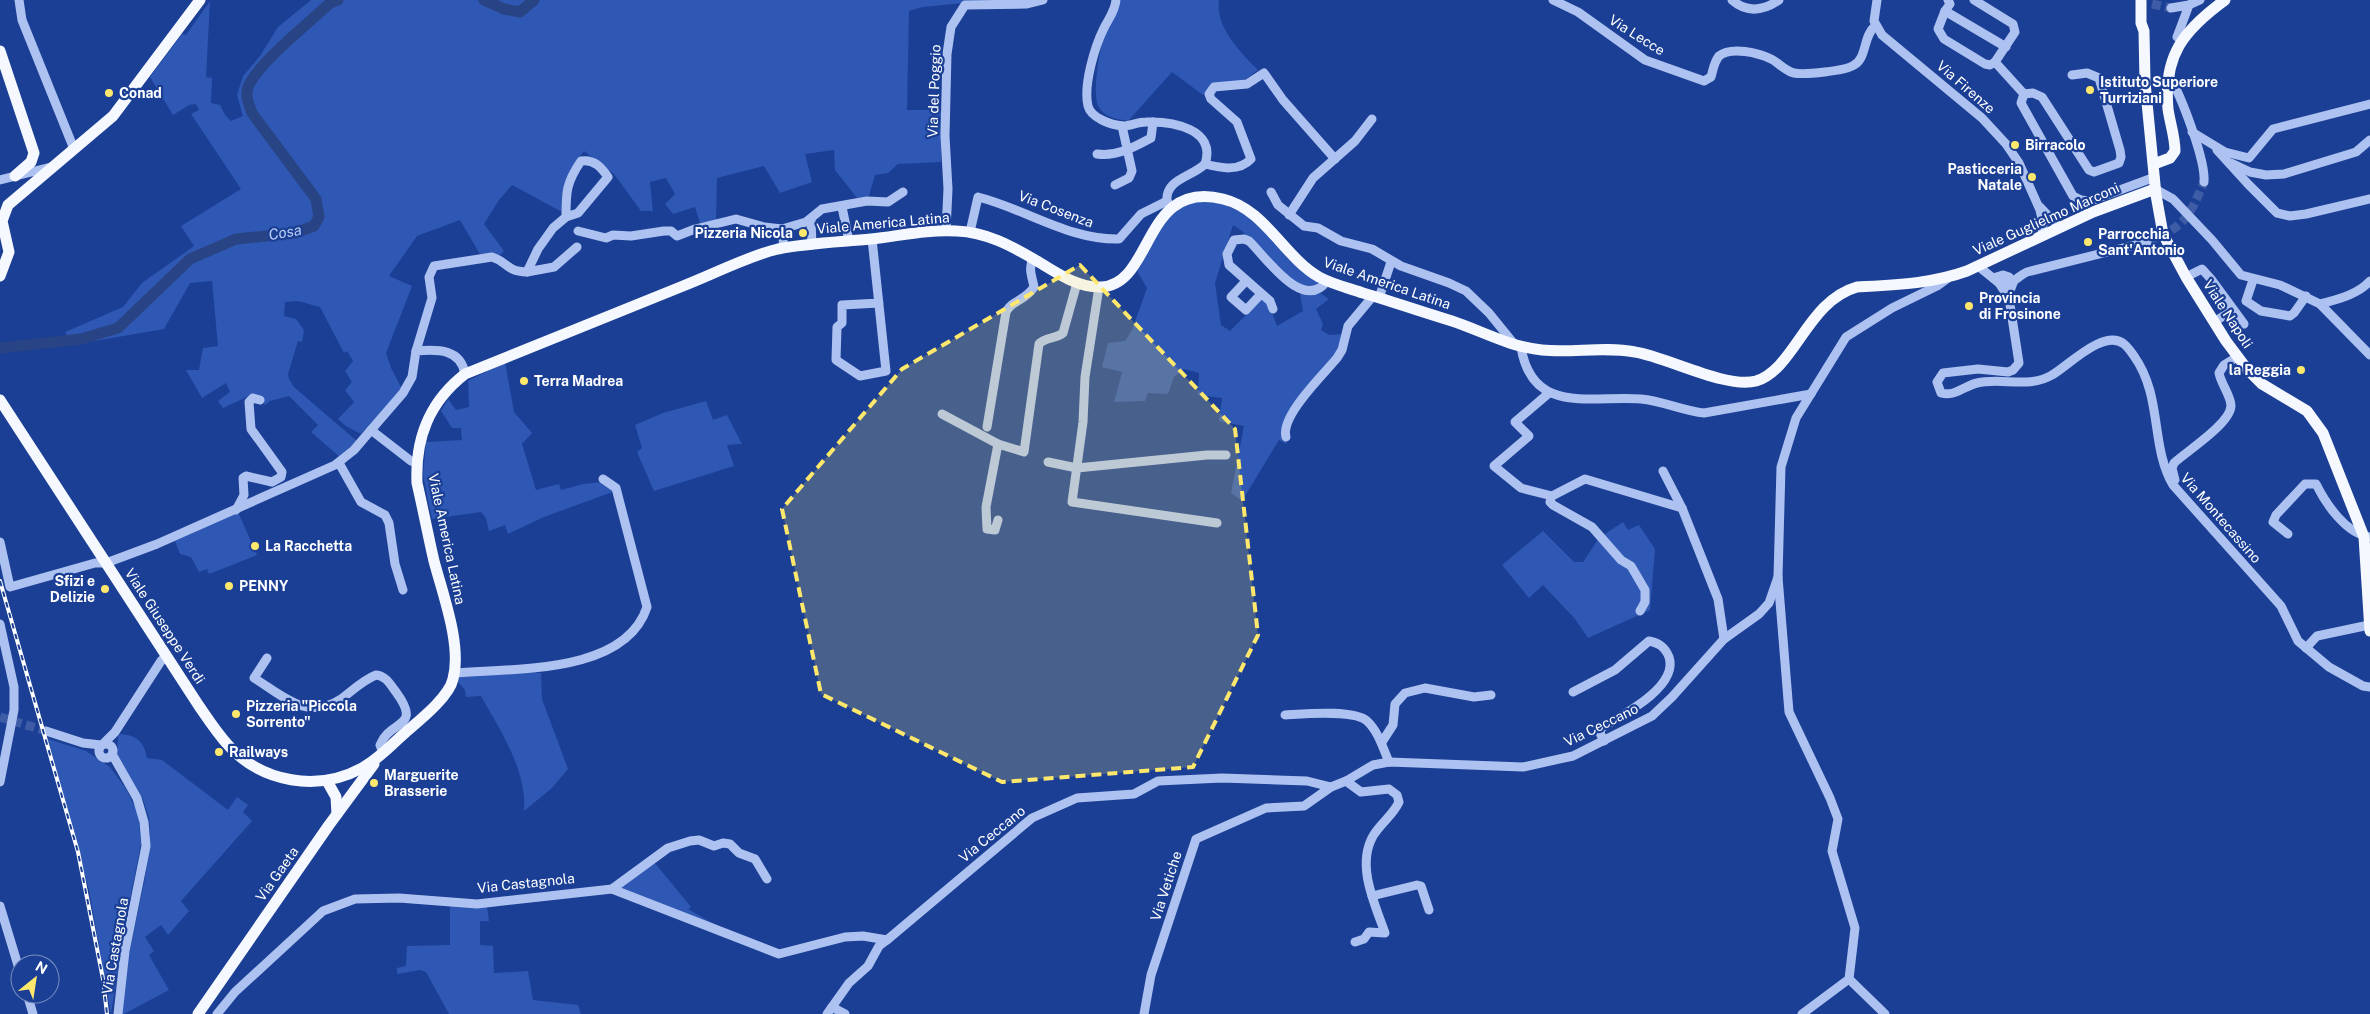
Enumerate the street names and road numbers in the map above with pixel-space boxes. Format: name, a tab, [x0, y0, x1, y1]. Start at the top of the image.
street label: Via Lecce	[1606, 12, 1668, 58]
street label: Via del Poggio	[924, 44, 944, 138]
street label: Via Firenze	[1934, 57, 1998, 117]
street label: Viale Guglielmo Marconi	[1970, 179, 2122, 259]
street label: Via Cosenza	[1016, 187, 1096, 231]
street label: Viale America Latina	[816, 209, 950, 237]
street label: Viale America Latina	[1321, 254, 1453, 312]
street label: Viale Napoli	[2200, 277, 2256, 351]
street label: Via Montecassino	[2178, 470, 2265, 566]
street label: Viale America Latina	[425, 472, 469, 606]
street label: Viale Giuseppe Verdi	[122, 565, 208, 687]
street label: Via Ceccano	[1561, 700, 1641, 750]
street label: Via Ceccano	[956, 802, 1028, 866]
street label: Via Gaeta	[252, 844, 302, 904]
street label: Via Vetiche	[1147, 849, 1185, 923]
street label: Via Castagnola	[476, 870, 576, 896]
street label: Via Castagnola	[99, 896, 131, 996]

